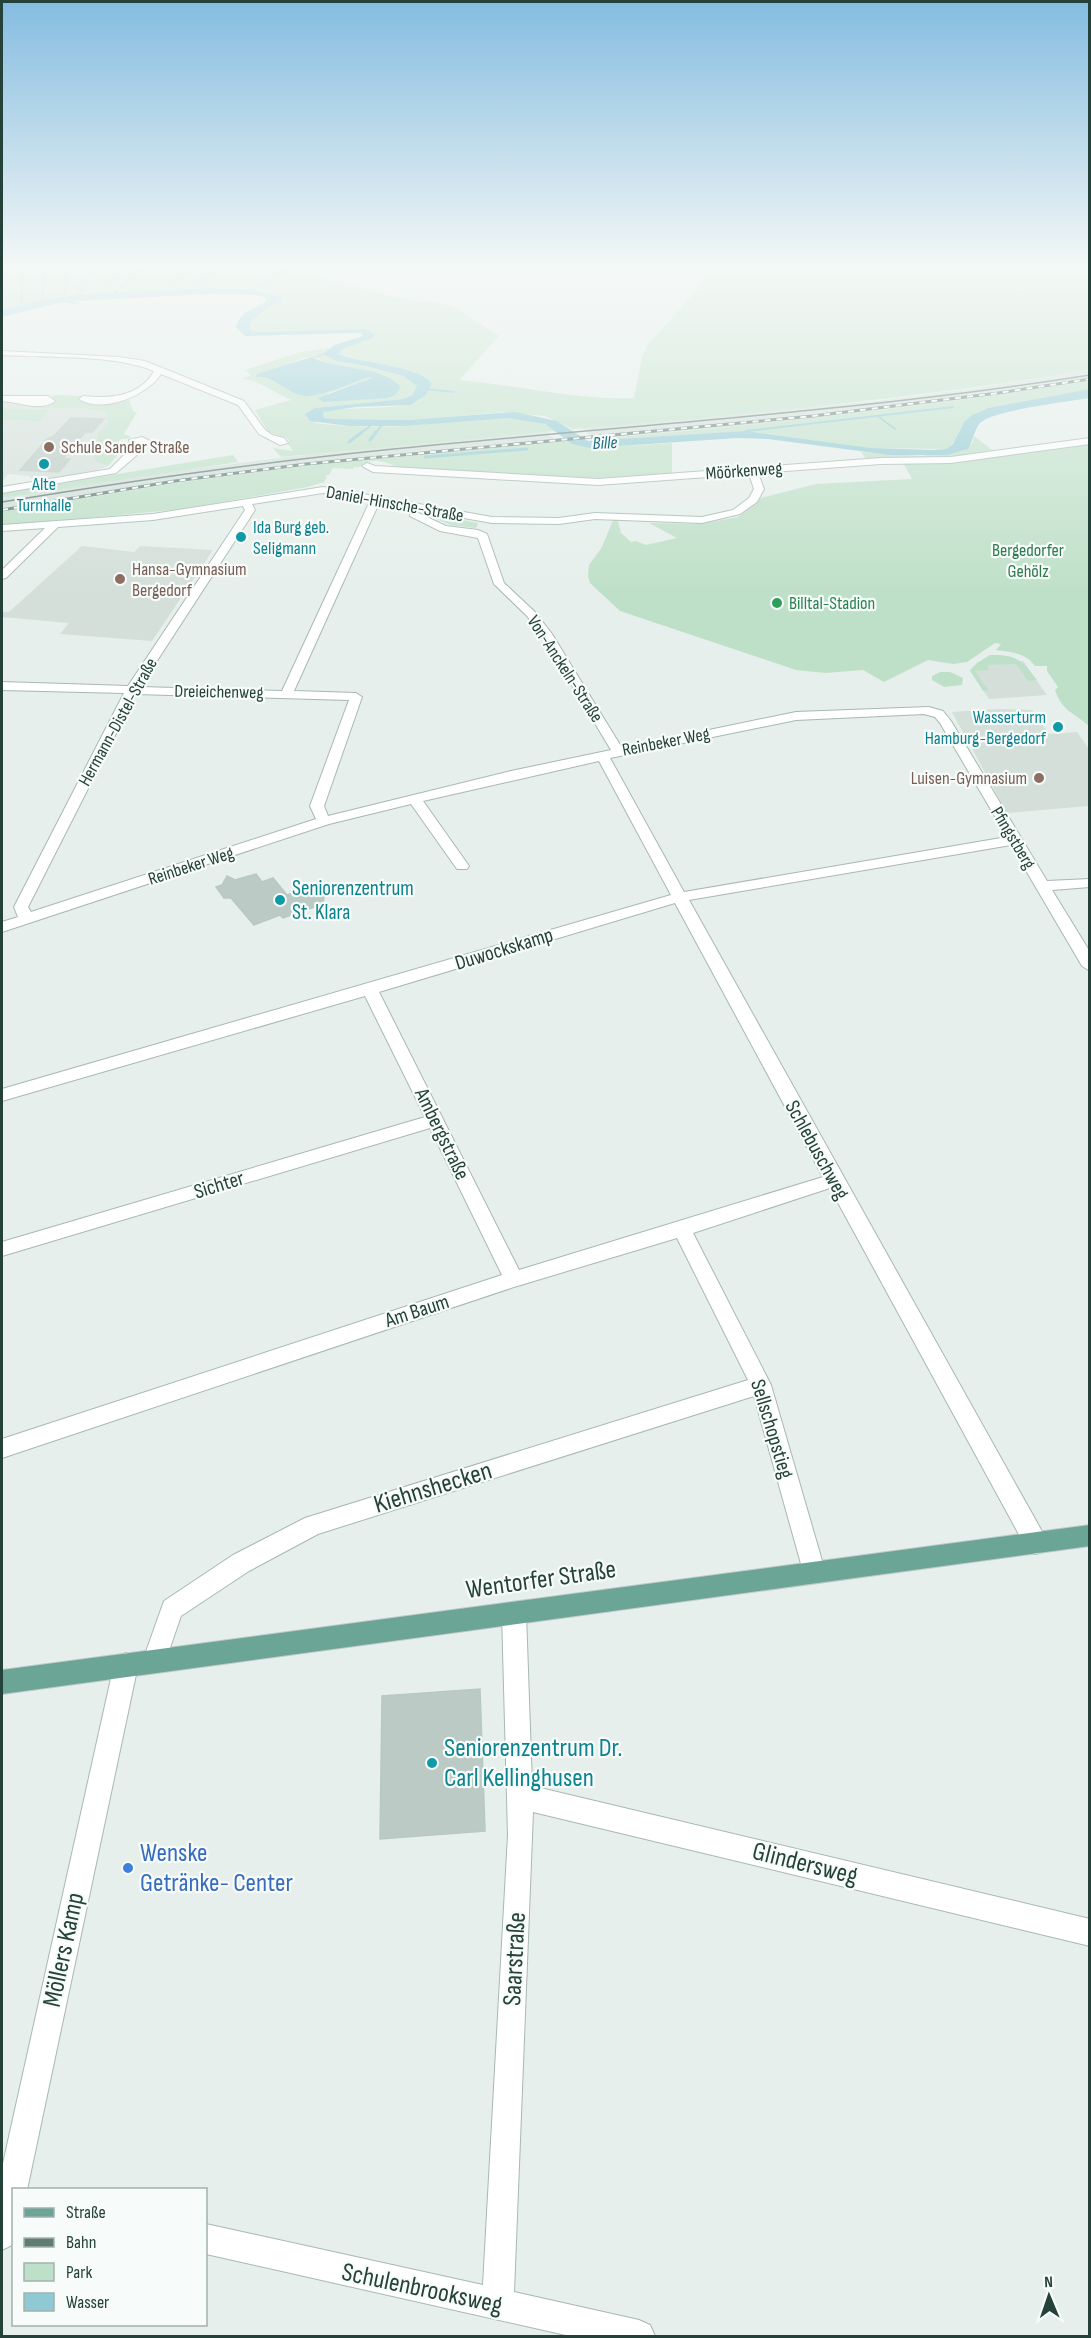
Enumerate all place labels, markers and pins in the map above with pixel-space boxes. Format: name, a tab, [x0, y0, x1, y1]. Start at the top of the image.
place label: Schule Sander Straße	[61, 437, 189, 458]
marker: Schule Sander Straße	[42, 440, 56, 454]
marker: Alte Turnhalle	[37, 457, 51, 471]
place label: Alte Turnhalle	[17, 474, 71, 516]
place label: Ida Burg geb. Seligmann	[253, 517, 329, 559]
marker: Ida Burg geb. Seligmann	[234, 530, 248, 544]
place label: Hansa-Gymnasium Bergedorf	[132, 559, 246, 601]
marker: Hansa-Gymnasium Bergedorf	[113, 572, 127, 586]
place label: Billtal-Stadion	[789, 593, 875, 614]
marker: Billtal-Stadion	[770, 596, 784, 610]
place label: Wasserturm Hamburg-Bergedorf	[925, 707, 1047, 749]
marker: Wasserturm Hamburg-Bergedorf	[1051, 720, 1065, 734]
place label: Luisen-Gymnasium	[911, 768, 1027, 789]
marker: Luisen-Gymnasium	[1032, 771, 1046, 785]
place label: Seniorenzentrum St. Klara	[292, 876, 414, 925]
marker: Seniorenzentrum St. Klara	[273, 893, 287, 907]
place label: Seniorenzentrum Dr. Carl Kellinghusen	[444, 1733, 622, 1794]
marker: Seniorenzentrum Dr. Carl Kellinghusen	[425, 1756, 439, 1770]
place label: Wenske Getränke- Center	[140, 1838, 293, 1899]
marker: Wenske Getränke- Center	[121, 1861, 135, 1875]

